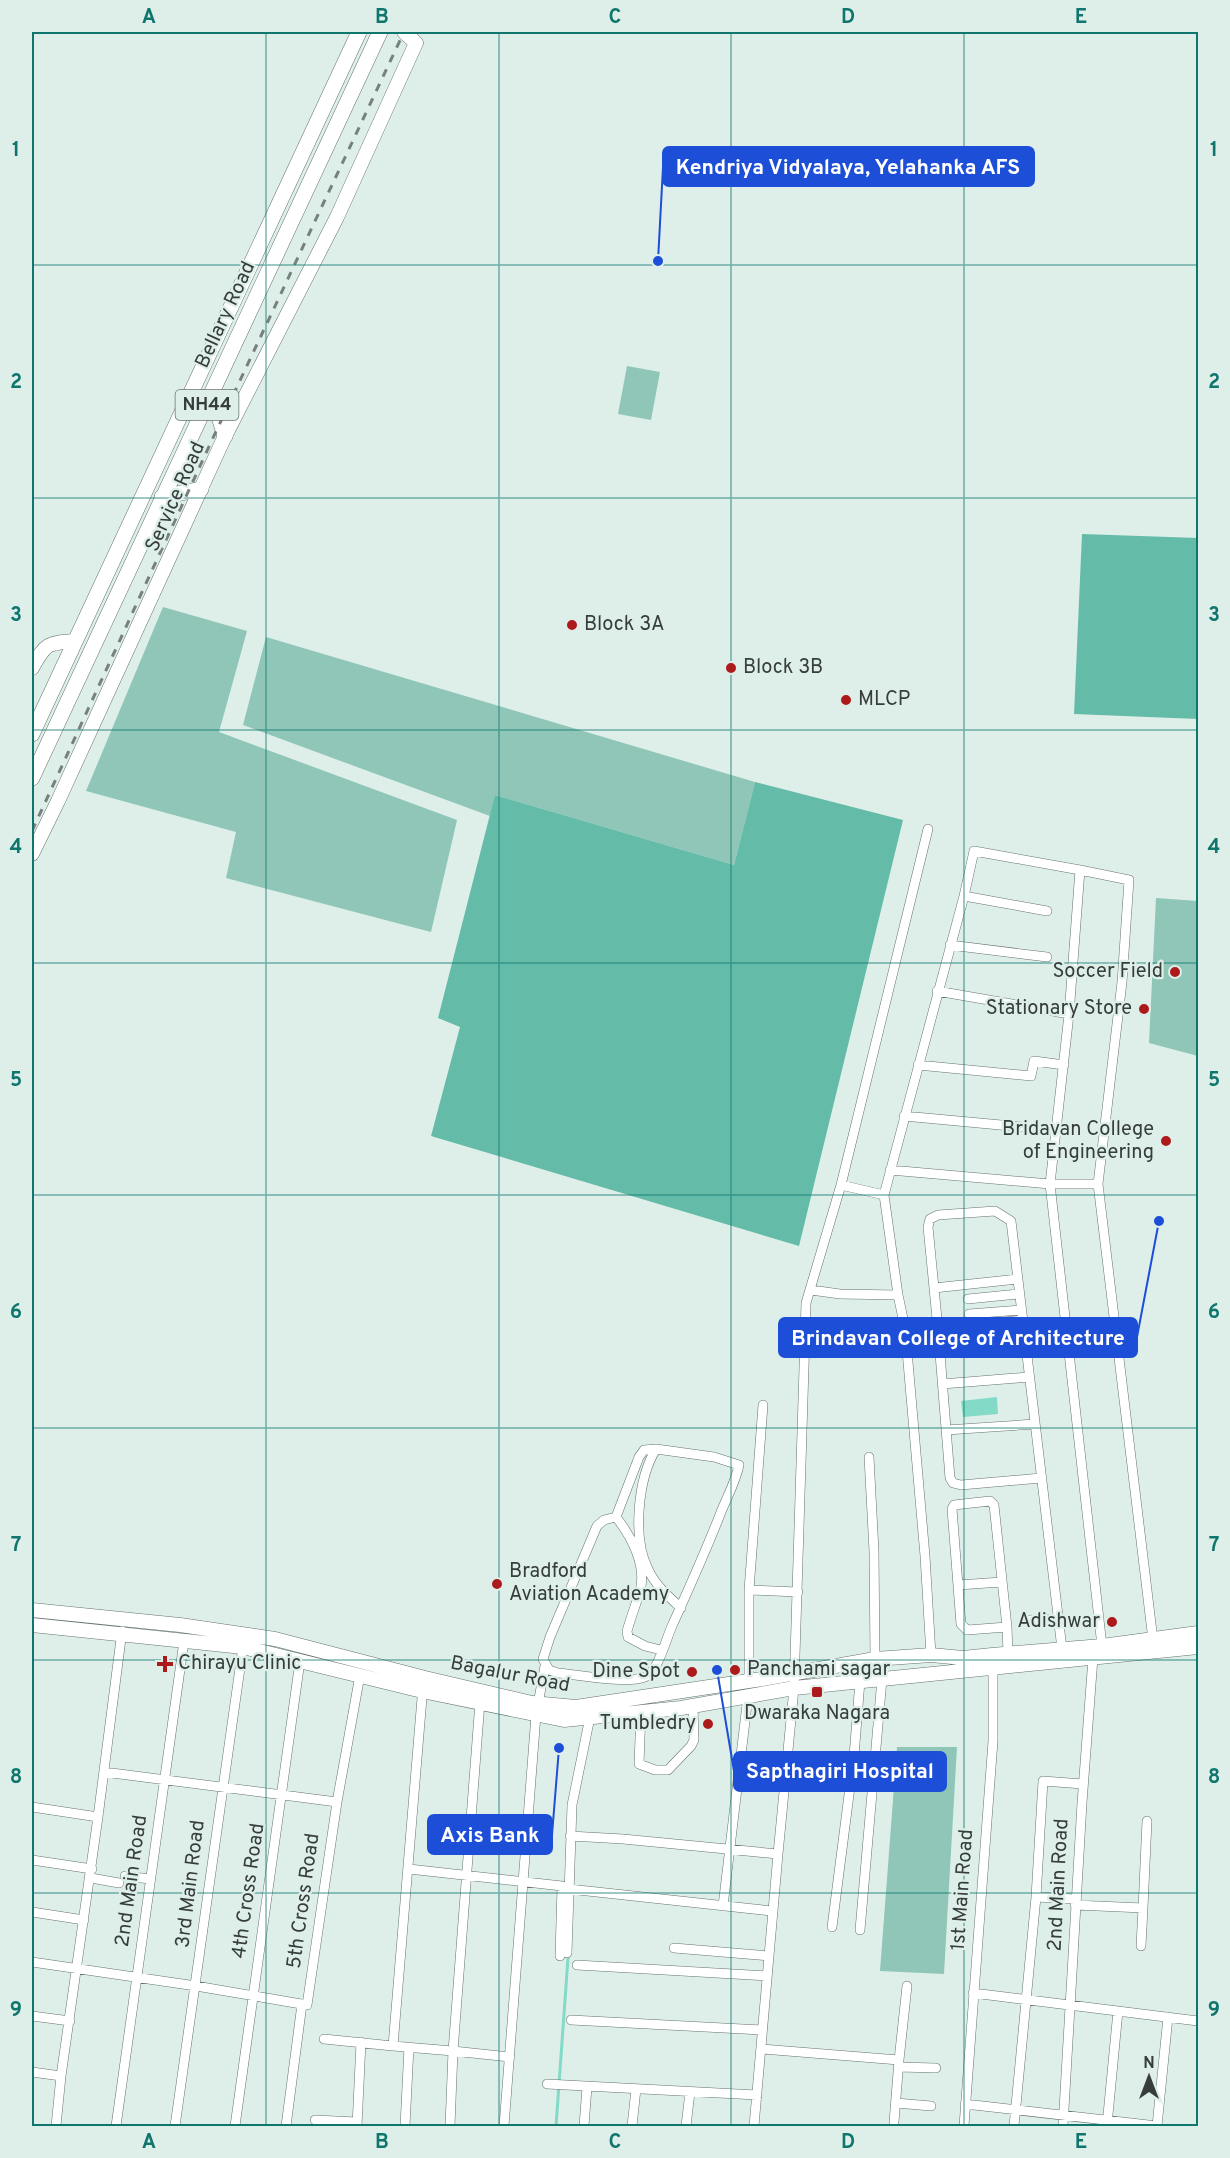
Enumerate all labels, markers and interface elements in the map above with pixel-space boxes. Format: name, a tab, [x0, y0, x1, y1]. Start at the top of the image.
text: A	[142, 5, 156, 31]
text: B	[375, 5, 389, 31]
text: C	[609, 5, 621, 31]
text: D	[841, 5, 855, 31]
text: E	[1075, 5, 1087, 31]
text: 1	[12, 138, 20, 164]
text: 1	[1210, 138, 1218, 164]
callout: Kendriya Vidyalaya, Yelahanka AFS	[663, 147, 1034, 186]
text: Kendriya Vidyalaya, Yelahanka AFS	[676, 155, 1020, 182]
street label: Bellary Road	[190, 257, 262, 373]
text: 2	[10, 370, 22, 396]
text: 2	[1208, 370, 1220, 396]
road number: NH44	[176, 390, 238, 420]
street label: Service Road	[140, 438, 212, 556]
text: 3	[10, 603, 22, 629]
text: 3	[1208, 603, 1220, 629]
place label: Block 3A	[584, 612, 665, 638]
marker: Block 3A	[565, 618, 579, 632]
place label: Block 3B	[743, 655, 823, 681]
marker: Block 3B	[724, 661, 738, 675]
place label: MLCP	[858, 687, 910, 713]
marker: MLCP	[839, 693, 853, 707]
text: 4	[10, 835, 22, 861]
text: 4	[1208, 835, 1220, 861]
place label: Soccer Field	[1053, 959, 1163, 985]
marker: Soccer Field	[1168, 965, 1182, 979]
place label: Stationary Store	[986, 996, 1132, 1022]
marker: Stationary Store	[1137, 1002, 1151, 1016]
text: 5	[10, 1068, 22, 1094]
text: 5	[1208, 1068, 1220, 1094]
place label: Bridavan College of Engineering	[1002, 1117, 1154, 1166]
marker: Bridavan College of Engineering	[1159, 1134, 1173, 1148]
text: 6	[10, 1300, 22, 1326]
text: 6	[1208, 1300, 1220, 1326]
callout: Brindavan College of Architecture	[779, 1318, 1137, 1357]
text: Brindavan College of Architecture	[791, 1326, 1125, 1353]
text: 7	[11, 1533, 21, 1559]
text: 7	[1209, 1533, 1219, 1559]
place label: Bradford Aviation Academy	[509, 1559, 669, 1608]
marker: Bradford Aviation Academy	[490, 1577, 504, 1591]
place label: Adishwar	[1017, 1609, 1100, 1635]
marker: Adishwar	[1105, 1615, 1119, 1629]
place label: Chirayu Clinic	[178, 1651, 301, 1677]
street label: Bagalur Road	[448, 1651, 572, 1699]
marker: Chirayu Clinic	[156, 1655, 174, 1673]
place label: Panchami sagar	[747, 1657, 891, 1683]
place label: Dine Spot	[592, 1659, 680, 1685]
marker: Panchami sagar	[728, 1663, 742, 1677]
marker: Dine Spot	[685, 1665, 699, 1679]
marker: Dwaraka Nagara	[810, 1685, 824, 1699]
place label: Dwaraka Nagara	[744, 1701, 890, 1727]
place label: Tumbledry	[599, 1711, 696, 1737]
marker: Tumbledry	[701, 1717, 715, 1731]
callout: Sapthagiri Hospital	[734, 1752, 946, 1791]
text: Sapthagiri Hospital	[746, 1759, 934, 1786]
text: 8	[10, 1765, 22, 1791]
text: 8	[1208, 1765, 1220, 1791]
street label: 2nd Main Road	[110, 1813, 154, 1949]
callout: Axis Bank	[428, 1815, 552, 1854]
street label: 2nd Main Road	[1043, 1818, 1075, 1952]
street label: 3rd Main Road	[170, 1819, 212, 1949]
street label: 4th Cross Road	[227, 1822, 271, 1960]
text: Axis Bank	[440, 1823, 540, 1850]
street label: 1st Main Road	[946, 1828, 980, 1952]
street label: 5th Cross Road	[282, 1832, 326, 1970]
text: 9	[10, 1998, 22, 2024]
text: 9	[1208, 1998, 1220, 2024]
north arrow	[1119, 2047, 1179, 2107]
text: N	[1143, 2054, 1155, 2074]
text: A	[142, 2130, 156, 2156]
text: B	[375, 2130, 389, 2156]
text: C	[609, 2130, 621, 2156]
text: D	[841, 2130, 855, 2156]
text: E	[1075, 2130, 1087, 2156]

